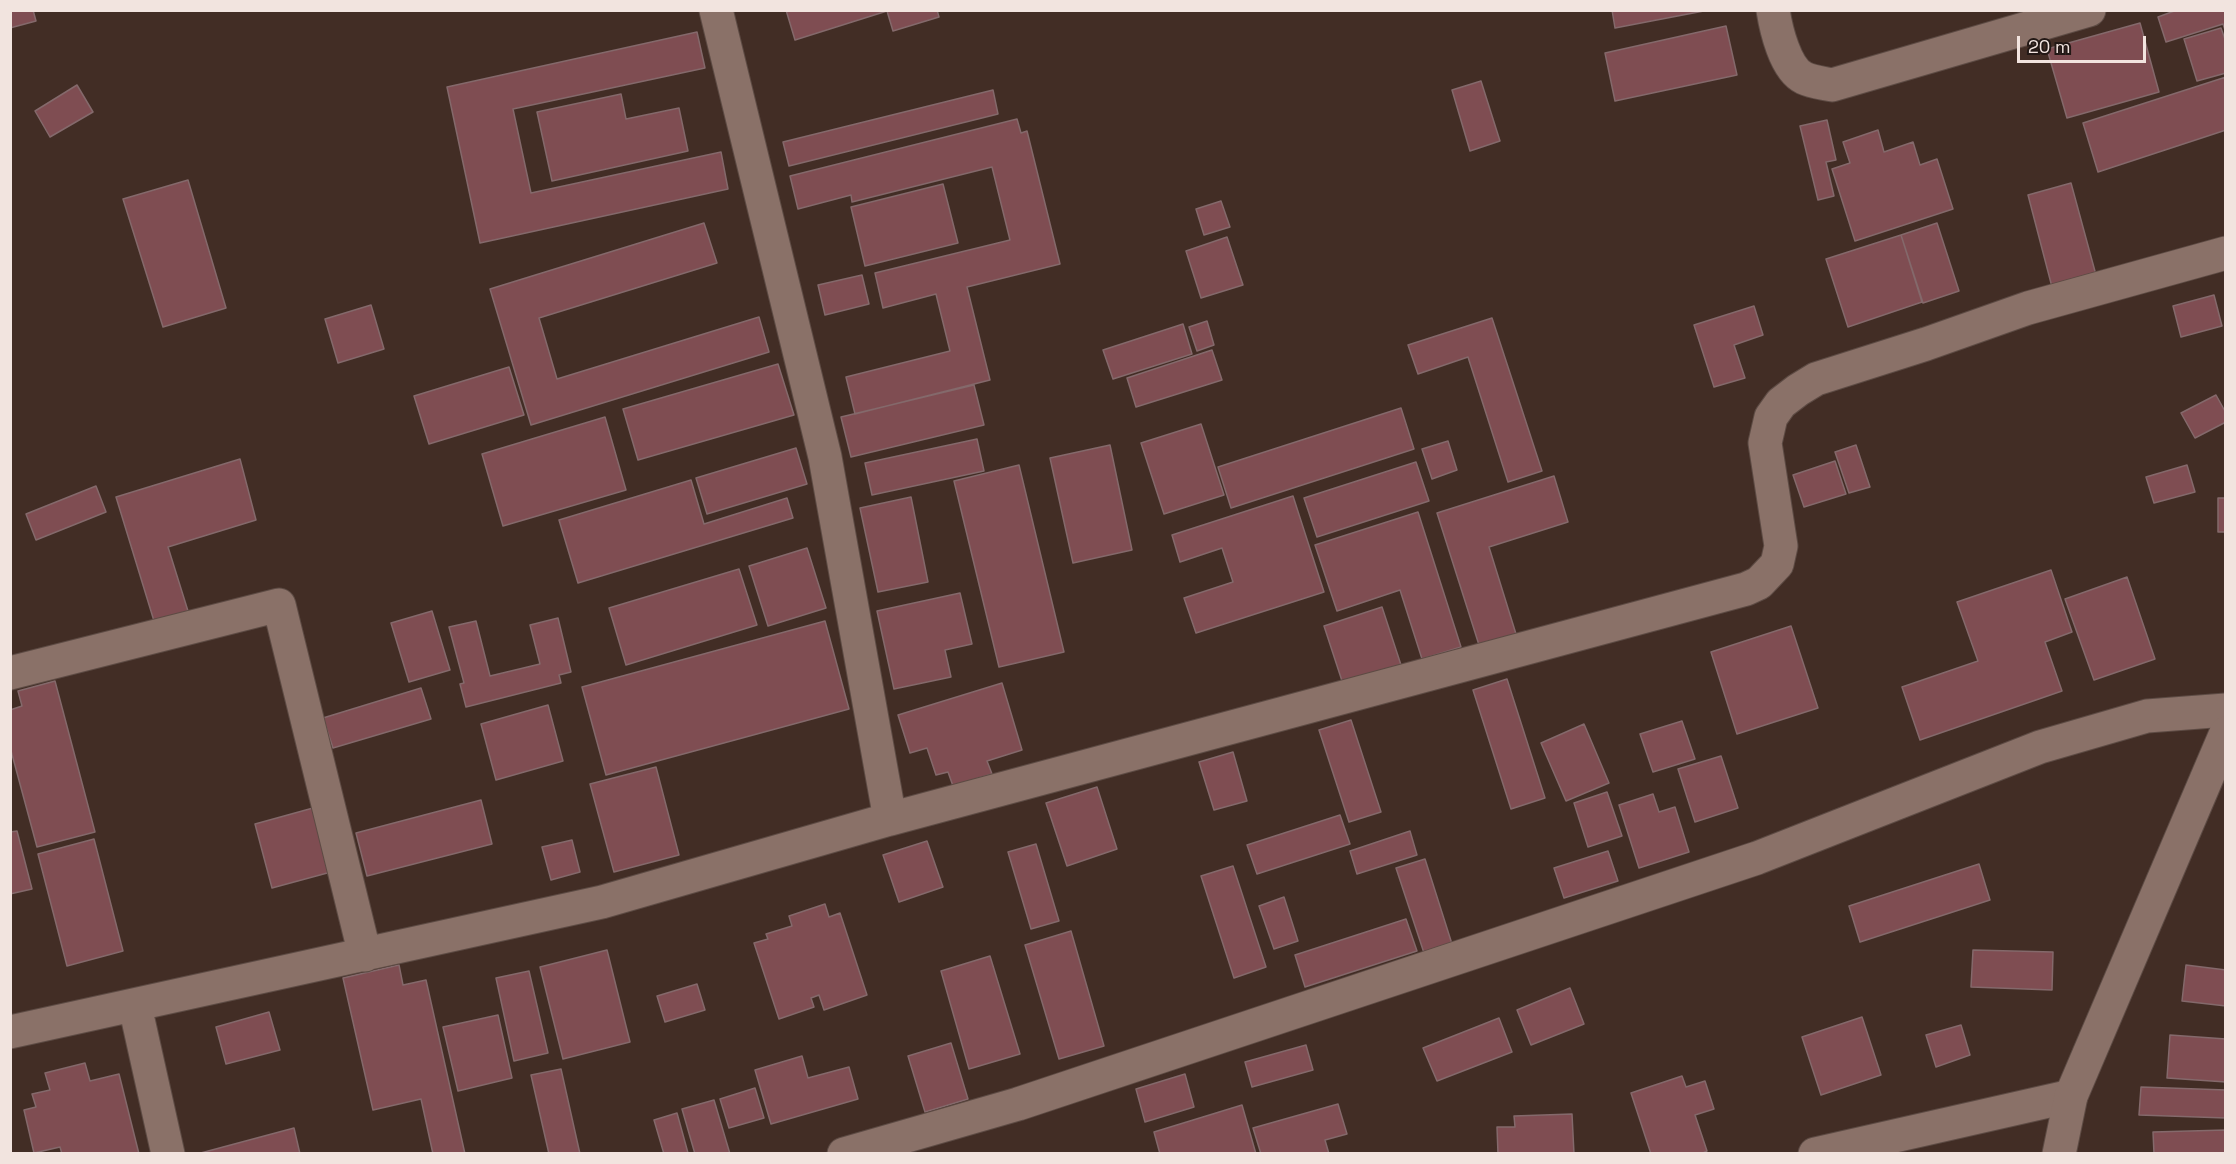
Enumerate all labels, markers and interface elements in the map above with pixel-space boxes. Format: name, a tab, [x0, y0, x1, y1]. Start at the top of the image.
scale bar	[2020, 24, 2149, 62]
text: 20 m	[2028, 35, 2071, 58]

